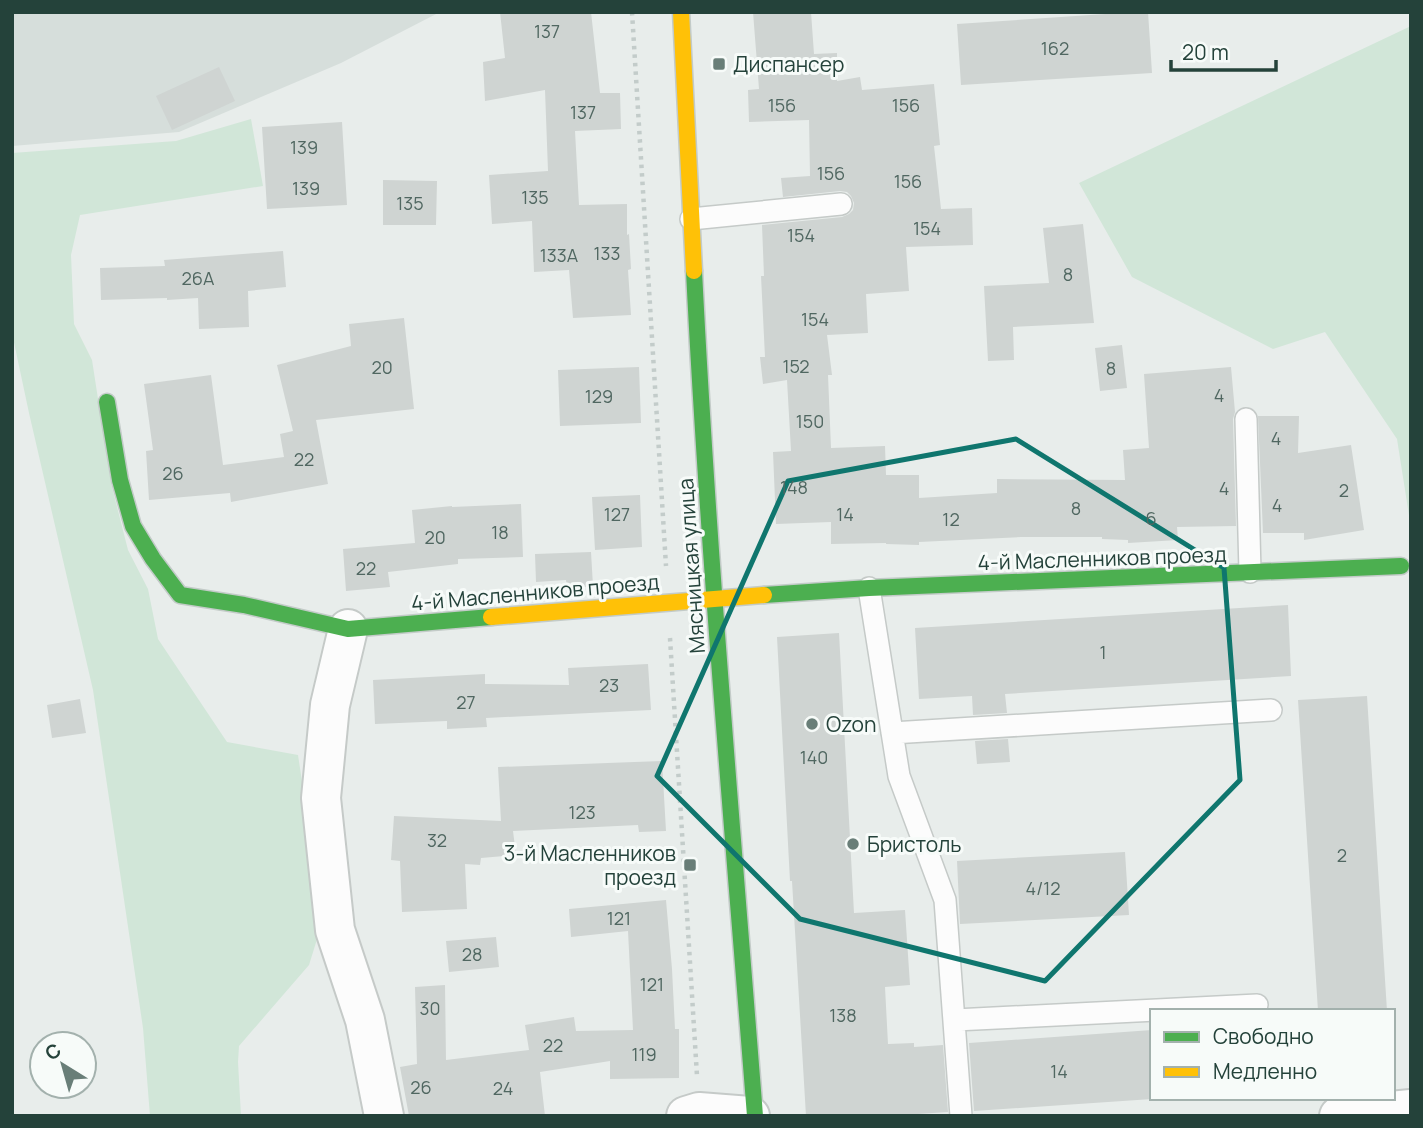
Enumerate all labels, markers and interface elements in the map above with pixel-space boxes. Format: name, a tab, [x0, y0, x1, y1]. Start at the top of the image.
house number: 137	[534, 19, 560, 43]
scale bar	[1171, 28, 1276, 72]
house number: 162	[1041, 36, 1069, 60]
text: 20 m	[1182, 38, 1229, 66]
place label: Диспансер	[733, 50, 844, 78]
marker: Диспансер	[711, 56, 727, 72]
house number: 156	[768, 93, 796, 117]
house number: 156	[892, 93, 920, 117]
house number: 137	[570, 100, 596, 124]
house number: 139	[290, 135, 318, 159]
house number: 156	[817, 161, 845, 185]
house number: 156	[894, 169, 922, 193]
house number: 139	[292, 176, 320, 200]
house number: 135	[521, 185, 549, 209]
house number: 135	[396, 191, 424, 215]
house number: 154	[913, 216, 941, 240]
house number: 154	[787, 223, 815, 247]
house number: 133	[594, 241, 620, 265]
house number: 133А	[540, 243, 579, 267]
house number: 8	[1063, 262, 1073, 286]
house number: 26А	[182, 266, 215, 290]
house number: 154	[801, 307, 829, 331]
house number: 152	[782, 354, 810, 378]
house number: 20	[371, 355, 393, 379]
house number: 8	[1106, 356, 1116, 380]
house number: 4	[1214, 383, 1224, 407]
house number: 129	[585, 384, 613, 408]
house number: 150	[796, 409, 824, 433]
house number: 4	[1271, 426, 1281, 450]
house number: 22	[294, 447, 314, 471]
house number: 26	[162, 461, 184, 485]
house number: 148	[780, 475, 808, 499]
house number: 4	[1219, 476, 1229, 500]
street label: Мясницкая улица	[671, 478, 711, 654]
house number: 2	[1339, 478, 1349, 502]
house number: 4	[1272, 493, 1282, 517]
house number: 8	[1071, 496, 1081, 520]
house number: 127	[604, 502, 630, 526]
house number: 14	[836, 502, 854, 526]
house number: 6	[1145, 506, 1157, 530]
house number: 12	[942, 507, 960, 531]
house number: 18	[491, 520, 509, 544]
house number: 20	[424, 525, 446, 549]
street label: 4-й Масленников проезд	[977, 540, 1227, 576]
house number: 22	[356, 556, 376, 580]
street label: 4-й Масленников проезд	[410, 567, 660, 617]
house number: 1	[1099, 640, 1107, 664]
house number: 23	[599, 673, 619, 697]
house number: 27	[456, 690, 476, 714]
place label: Ozon	[826, 710, 876, 738]
marker: Ozon	[804, 716, 820, 732]
house number: 140	[800, 745, 828, 769]
house number: 123	[568, 800, 596, 824]
house number: 32	[427, 828, 447, 852]
place label: Бристоль	[867, 830, 962, 858]
marker: Бристоль	[845, 836, 861, 852]
place label: 3-й Масленников проезд	[504, 839, 676, 891]
house number: 2	[1337, 843, 1347, 867]
marker: 3-й Масленников проезд	[682, 857, 698, 873]
house number: 4/12	[1026, 876, 1060, 900]
house number: 121	[607, 906, 631, 930]
house number: 28	[462, 942, 482, 966]
house number: 121	[640, 972, 664, 996]
house number: 30	[420, 996, 440, 1020]
house number: 138	[829, 1003, 857, 1027]
legend	[1150, 1009, 1395, 1100]
text: Свободно	[1213, 1022, 1314, 1050]
north arrow	[28, 1030, 98, 1100]
house number: 22	[543, 1033, 563, 1057]
text: С	[39, 1037, 66, 1066]
house number: 119	[631, 1042, 657, 1066]
text: Медленно	[1213, 1057, 1317, 1085]
house number: 14	[1050, 1059, 1068, 1083]
house number: 26	[410, 1075, 432, 1099]
house number: 24	[493, 1076, 513, 1100]

